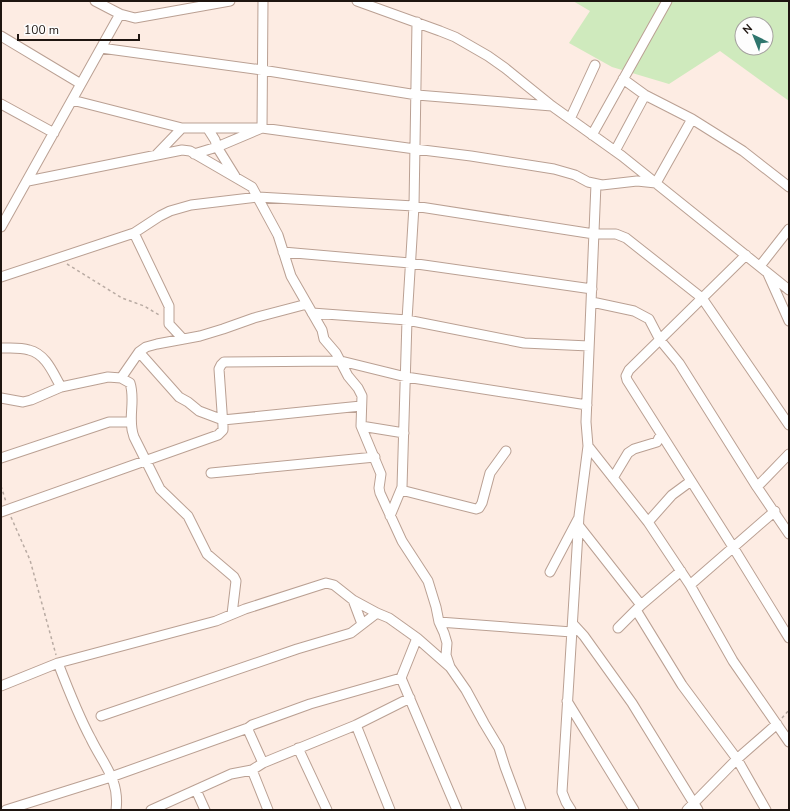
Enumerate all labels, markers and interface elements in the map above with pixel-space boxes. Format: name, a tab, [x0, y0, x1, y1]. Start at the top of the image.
scale bar	[18, 16, 139, 42]
north arrow	[734, 16, 774, 56]
text: N	[739, 21, 756, 37]
text: 100 m	[24, 22, 59, 38]

